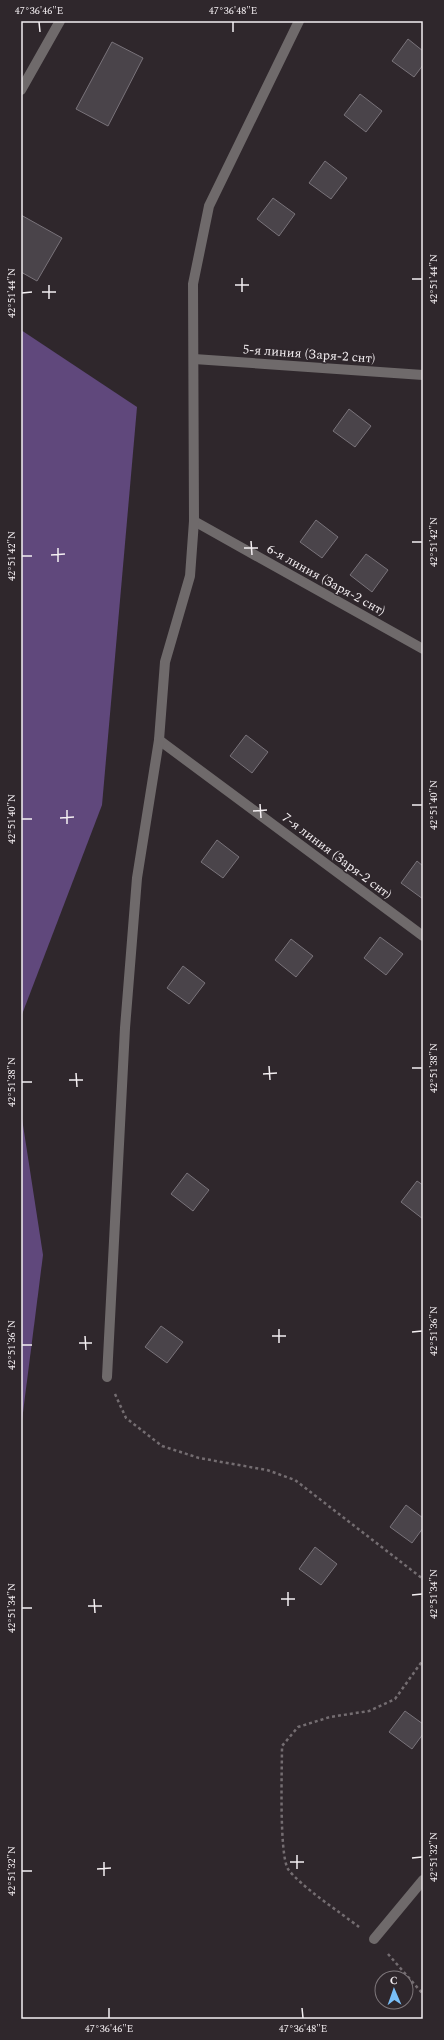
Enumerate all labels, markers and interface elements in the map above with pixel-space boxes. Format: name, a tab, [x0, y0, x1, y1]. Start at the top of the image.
text: 47°36'46"E	[15, 3, 63, 19]
text: 47°36'48"E	[209, 3, 257, 19]
text: 42°51'44"N	[426, 254, 442, 304]
text: 42°51'44"N	[4, 268, 20, 318]
street label: 5-я линия (Заря-2 снт)	[242, 339, 376, 369]
text: 42°51'42"N	[426, 517, 442, 567]
text: 42°51'42"N	[4, 531, 20, 581]
street label: 6-я линия (Заря-2 снт)	[263, 539, 389, 621]
text: 42°51'40"N	[426, 780, 442, 830]
text: 42°51'40"N	[4, 794, 20, 844]
street label: 7-я линия (Заря-2 снт)	[278, 808, 396, 904]
text: 42°51'38"N	[426, 1043, 442, 1093]
text: 42°51'38"N	[4, 1057, 20, 1107]
text: 42°51'36"N	[426, 1306, 442, 1356]
text: 42°51'36"N	[4, 1320, 20, 1370]
text: 42°51'34"N	[426, 1569, 442, 1619]
text: 42°51'34"N	[4, 1583, 20, 1633]
text: 42°51'32"N	[426, 1832, 442, 1882]
text: 42°51'32"N	[4, 1846, 20, 1896]
north arrow	[374, 1970, 414, 2010]
text: С	[389, 1972, 398, 1989]
text: 47°36'46"E	[85, 2021, 133, 2037]
text: 47°36'48"E	[279, 2021, 327, 2037]

